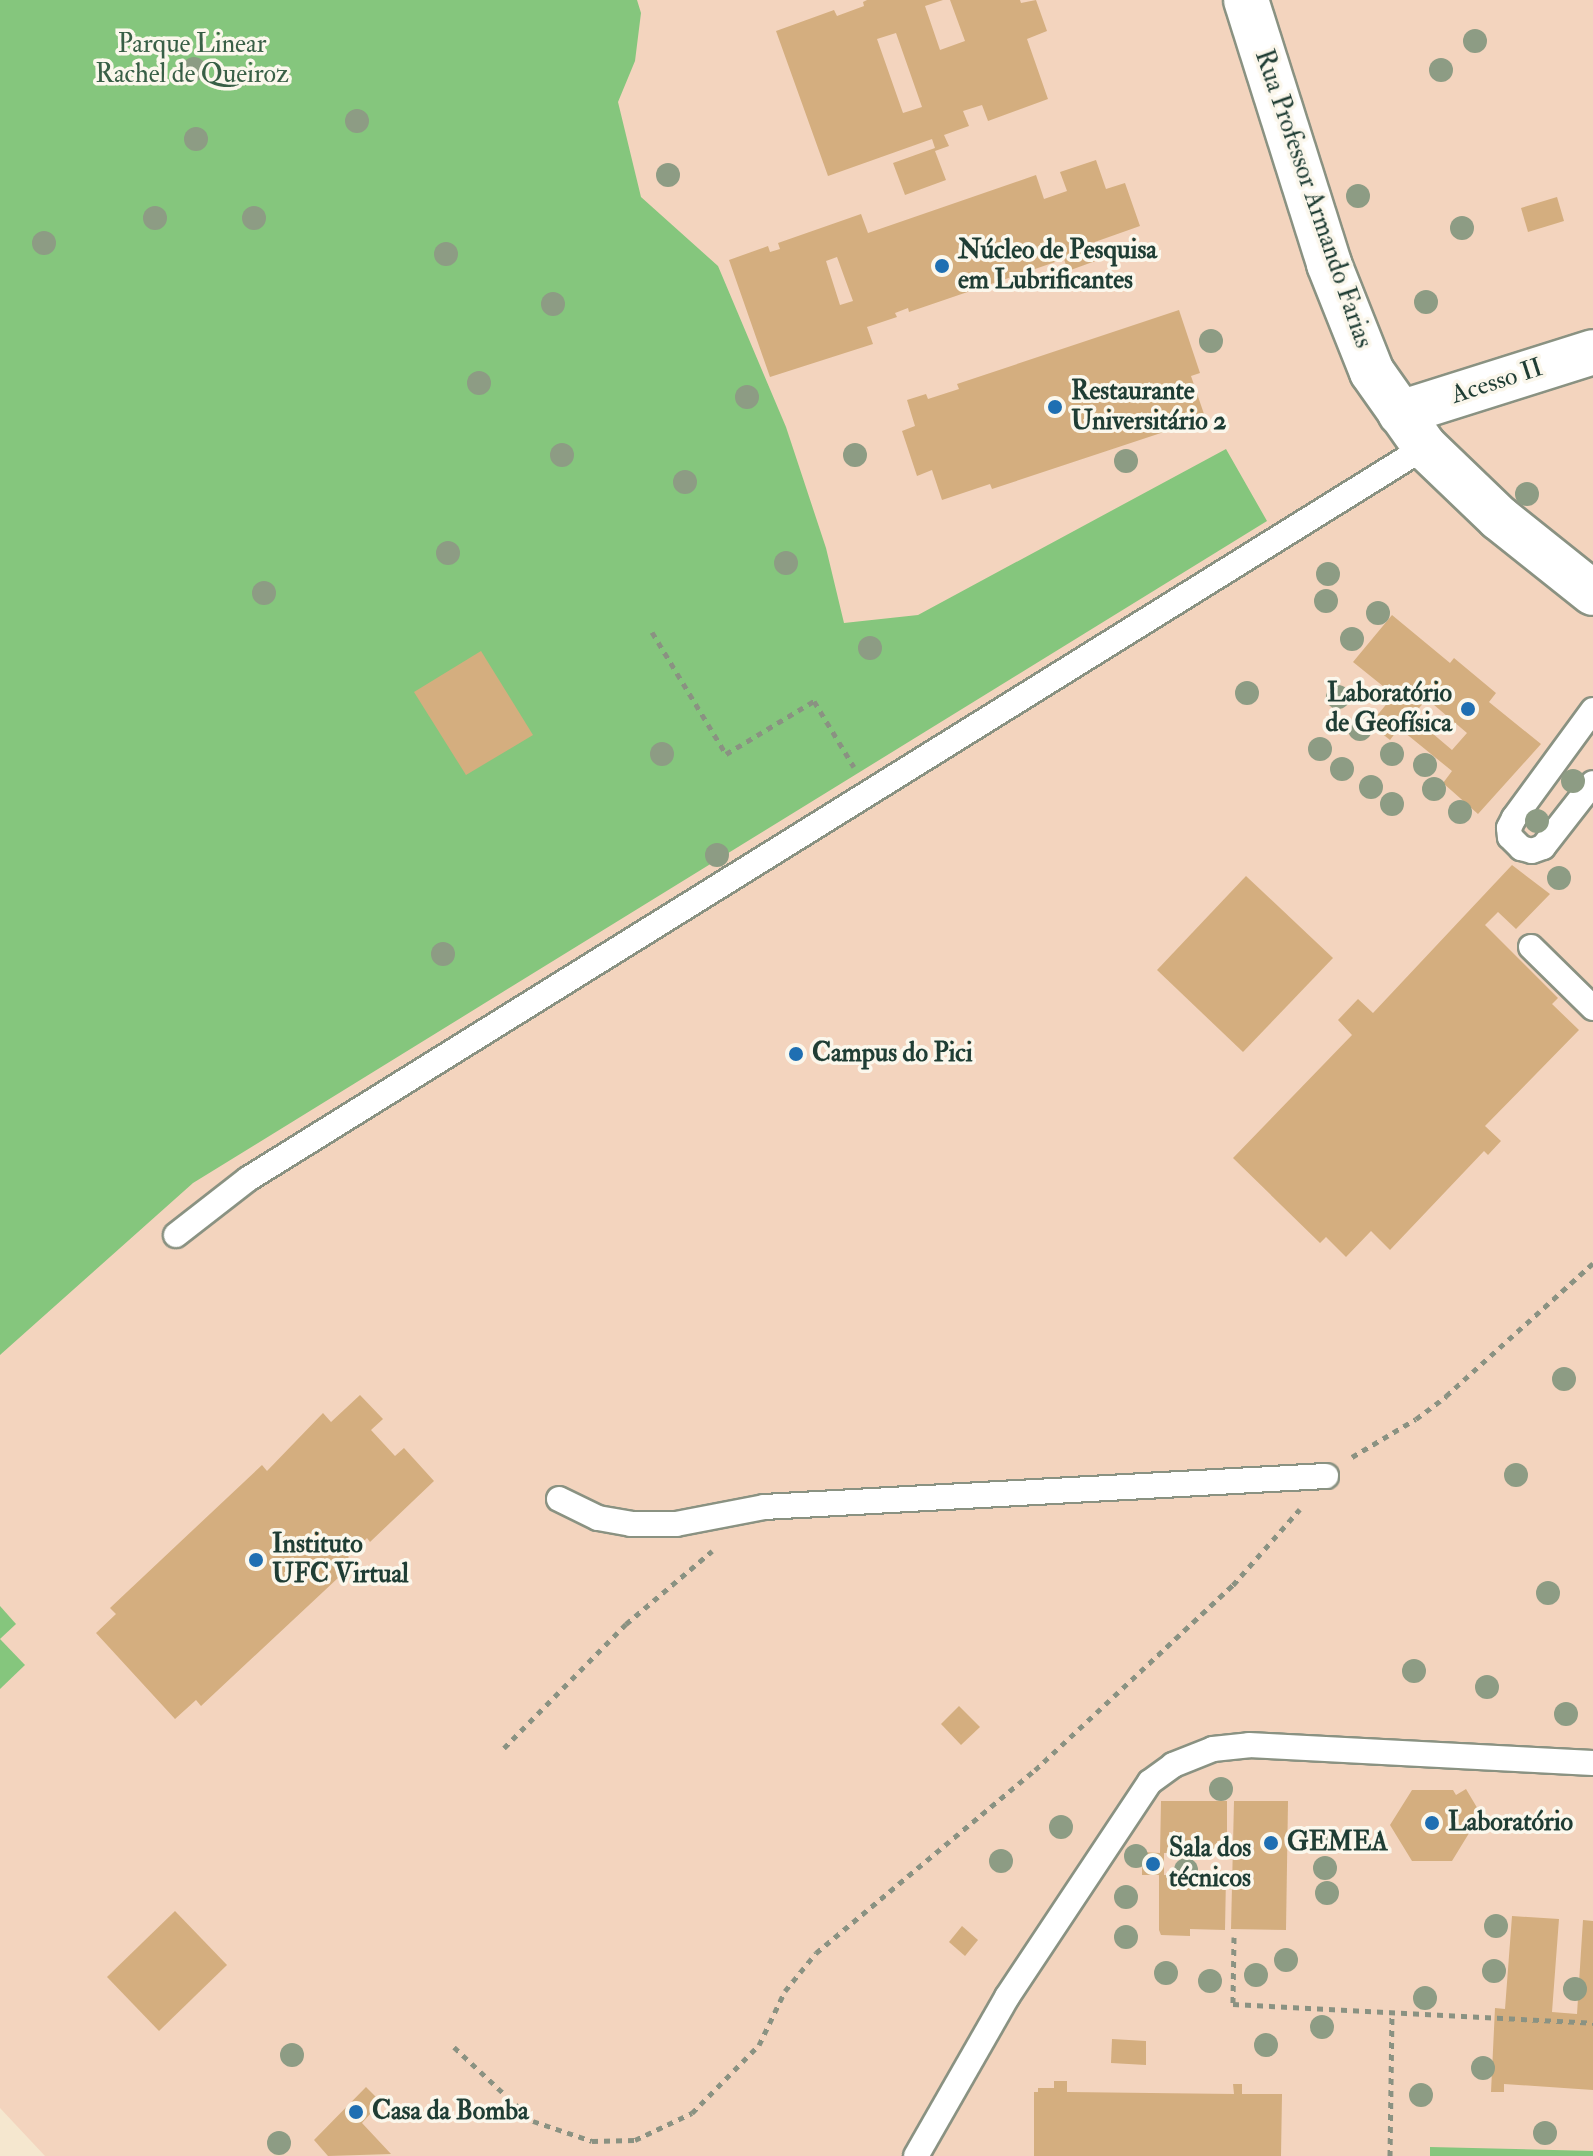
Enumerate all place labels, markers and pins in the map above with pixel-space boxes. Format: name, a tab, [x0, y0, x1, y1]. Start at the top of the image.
place label: Núcleo de Pesquisa em Lubrificantes	[958, 235, 1157, 296]
marker: Núcleo de Pesquisa em Lubrificantes	[933, 257, 951, 275]
place label: Restaurante Universitário 2	[1071, 376, 1226, 438]
marker: Restaurante Universitário 2	[1046, 398, 1064, 416]
place label: Laboratório de Geofísica	[1325, 678, 1452, 740]
marker: Laboratório de Geofísica	[1459, 700, 1477, 718]
place label: Campus do Pici	[812, 1038, 973, 1070]
marker: Campus do Pici	[787, 1045, 805, 1063]
place label: Instituto UFC Virtual	[272, 1529, 409, 1590]
marker: Instituto UFC Virtual	[247, 1551, 265, 1569]
place label: Laboratório	[1448, 1807, 1573, 1839]
marker: Laboratório	[1423, 1814, 1441, 1832]
place label: GEMEA	[1287, 1827, 1388, 1859]
place label: Sala dos técnicos	[1169, 1833, 1251, 1894]
marker: GEMEA	[1262, 1834, 1280, 1852]
marker: Sala dos técnicos	[1144, 1855, 1162, 1873]
place label: Casa da Bomba	[372, 2096, 529, 2128]
marker: Casa da Bomba	[347, 2103, 365, 2121]

